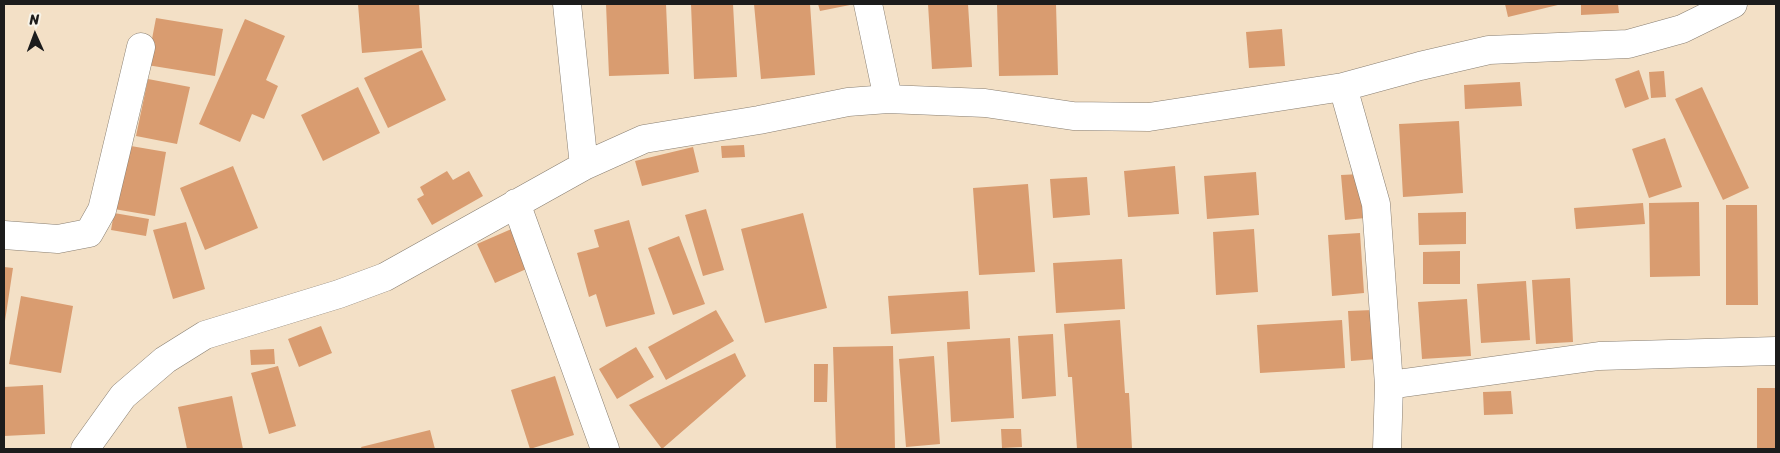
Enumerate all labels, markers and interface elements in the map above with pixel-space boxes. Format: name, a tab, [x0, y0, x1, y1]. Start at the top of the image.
text: N	[29, 7, 40, 32]
north arrow	[10, 10, 60, 60]

